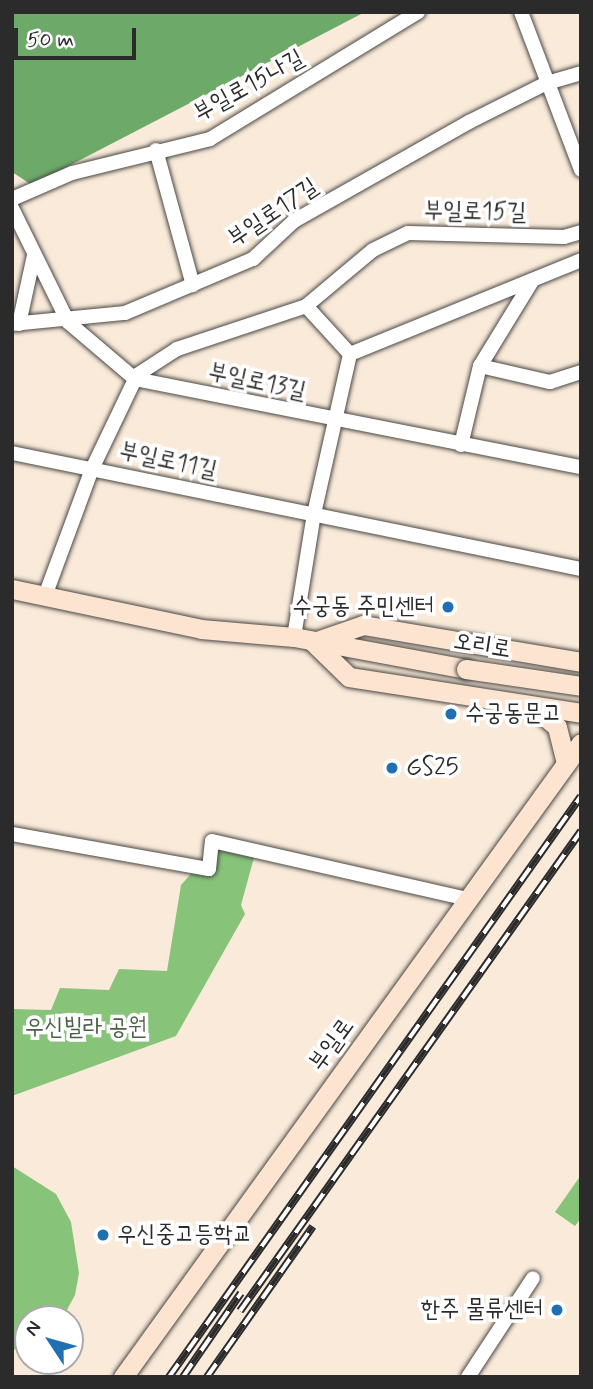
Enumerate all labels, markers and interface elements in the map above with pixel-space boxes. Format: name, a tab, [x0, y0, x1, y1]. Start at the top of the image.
scale bar	[18, 14, 140, 58]
text: 50 m	[27, 26, 74, 54]
street label: 부일로15나길	[189, 44, 309, 128]
street label: 부일로17길	[222, 172, 324, 254]
street label: 부일로15길	[424, 197, 526, 227]
street label: 부일로13길	[206, 358, 308, 406]
street label: 부일로11길	[117, 437, 219, 485]
place label: 수궁동 주민센터	[292, 593, 434, 621]
marker: 수궁동 주민센터	[440, 599, 456, 615]
street label: 오리로	[451, 627, 513, 665]
place label: 수궁동문고	[465, 700, 562, 728]
marker: 수궁동문고	[443, 706, 459, 722]
place label: GS25	[406, 754, 459, 782]
marker: GS25	[384, 760, 400, 776]
street label: 부일로	[303, 1013, 361, 1077]
park label: 우신빌라 공원	[25, 1014, 147, 1042]
place label: 우신중고등학교	[117, 1221, 252, 1249]
marker: 우신중고등학교	[95, 1227, 111, 1243]
place label: 한주 물류센터	[421, 1296, 543, 1324]
marker: 한주 물류센터	[549, 1302, 565, 1318]
north arrow	[14, 1305, 84, 1375]
text: N	[19, 1316, 47, 1341]

